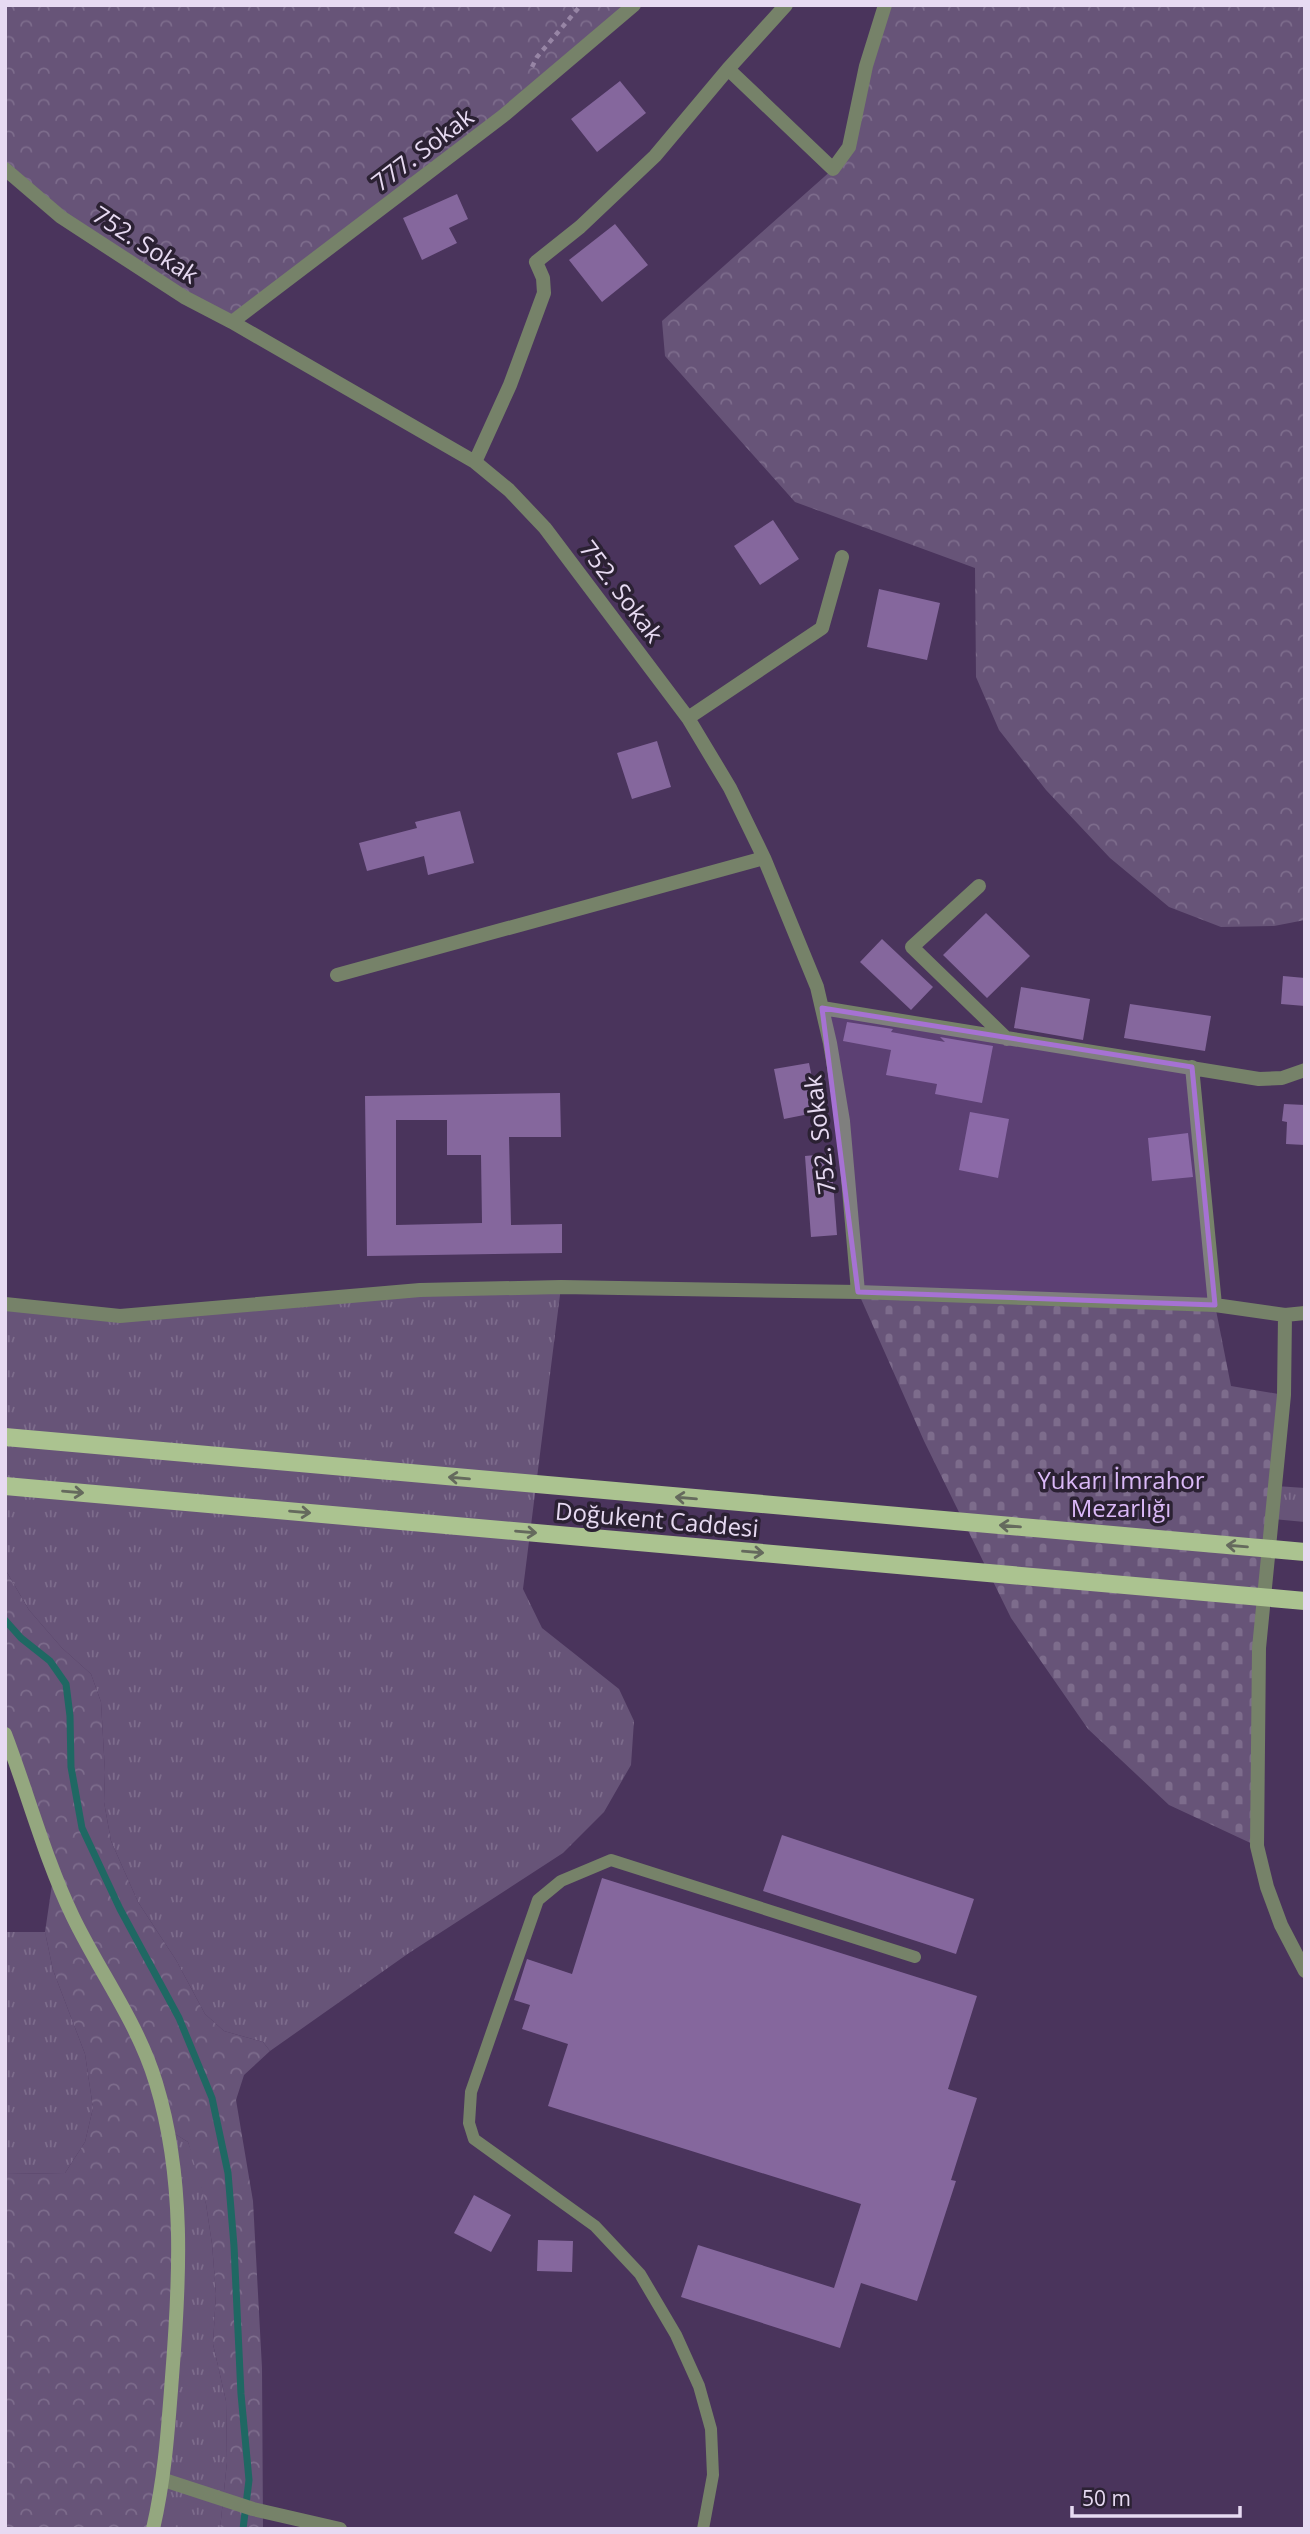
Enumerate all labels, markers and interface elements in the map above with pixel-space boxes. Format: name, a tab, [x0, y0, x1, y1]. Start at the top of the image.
street label: 777. Sokak	[364, 100, 480, 198]
street label: 752. Sokak	[87, 198, 206, 291]
street label: 752. Sokak	[573, 533, 671, 649]
street label: 752. Sokak	[795, 1073, 843, 1196]
park label: Yukarı İmrahor Mezarlığı	[1037, 1463, 1205, 1524]
one-way arrow	[449, 1471, 471, 1484]
one-way arrow	[61, 1486, 84, 1499]
one-way arrow	[675, 1491, 698, 1504]
street label: Doğukent Caddesi	[554, 1494, 760, 1544]
one-way arrow	[288, 1506, 311, 1519]
one-way arrow	[999, 1519, 1022, 1532]
one-way arrow	[515, 1526, 537, 1539]
one-way arrow	[1226, 1539, 1249, 1552]
one-way arrow	[741, 1546, 764, 1559]
scale bar	[1072, 2474, 1240, 2518]
text: 50 m	[1082, 2484, 1131, 2512]

